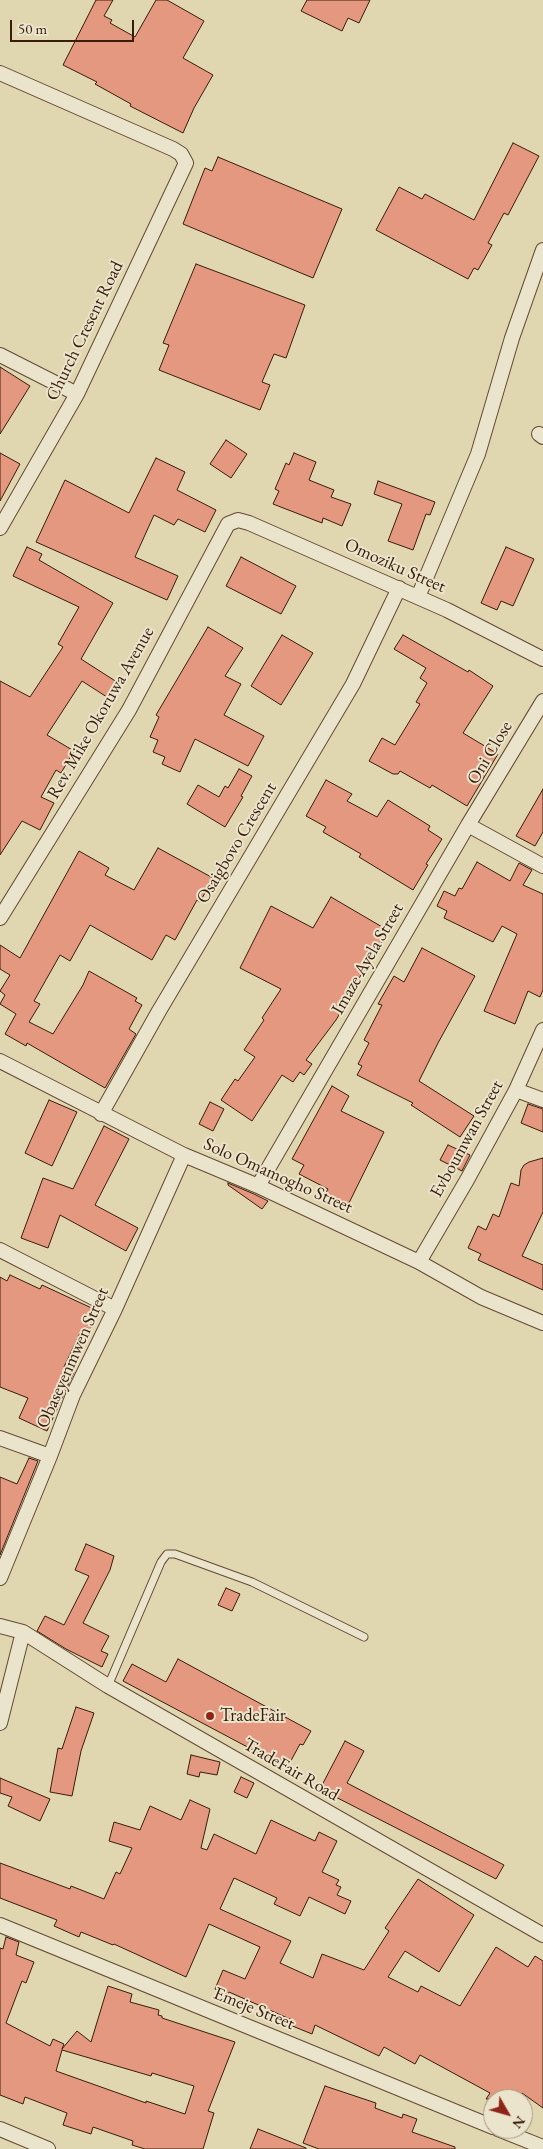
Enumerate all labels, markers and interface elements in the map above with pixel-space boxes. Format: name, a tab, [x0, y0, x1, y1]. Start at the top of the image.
scale bar	[12, 10, 136, 42]
text: 50 m	[18, 19, 47, 38]
street label: Church Cresent Road	[42, 258, 128, 404]
street label: Omoziku Street	[341, 534, 449, 598]
street label: Rev. Mike Okoruwa Avenue	[43, 623, 159, 803]
street label: Oni Close	[463, 717, 517, 789]
street label: Osaigbovo Crescent	[192, 778, 282, 908]
street label: Imaze Ayela Street	[327, 900, 409, 1018]
street label: Evboumwan Street	[426, 1077, 508, 1201]
street label: Solo Omamogho Street	[200, 1133, 356, 1219]
street label: Obaseyenmwen Street	[32, 1284, 114, 1432]
place label: TradeFair	[220, 1705, 286, 1727]
marker: TradeFair	[204, 1710, 216, 1722]
street label: TradeFair Road	[239, 1734, 343, 1806]
street label: Emeje Street	[210, 1983, 298, 2035]
north arrow	[483, 2089, 533, 2139]
text: N	[508, 2113, 530, 2133]

